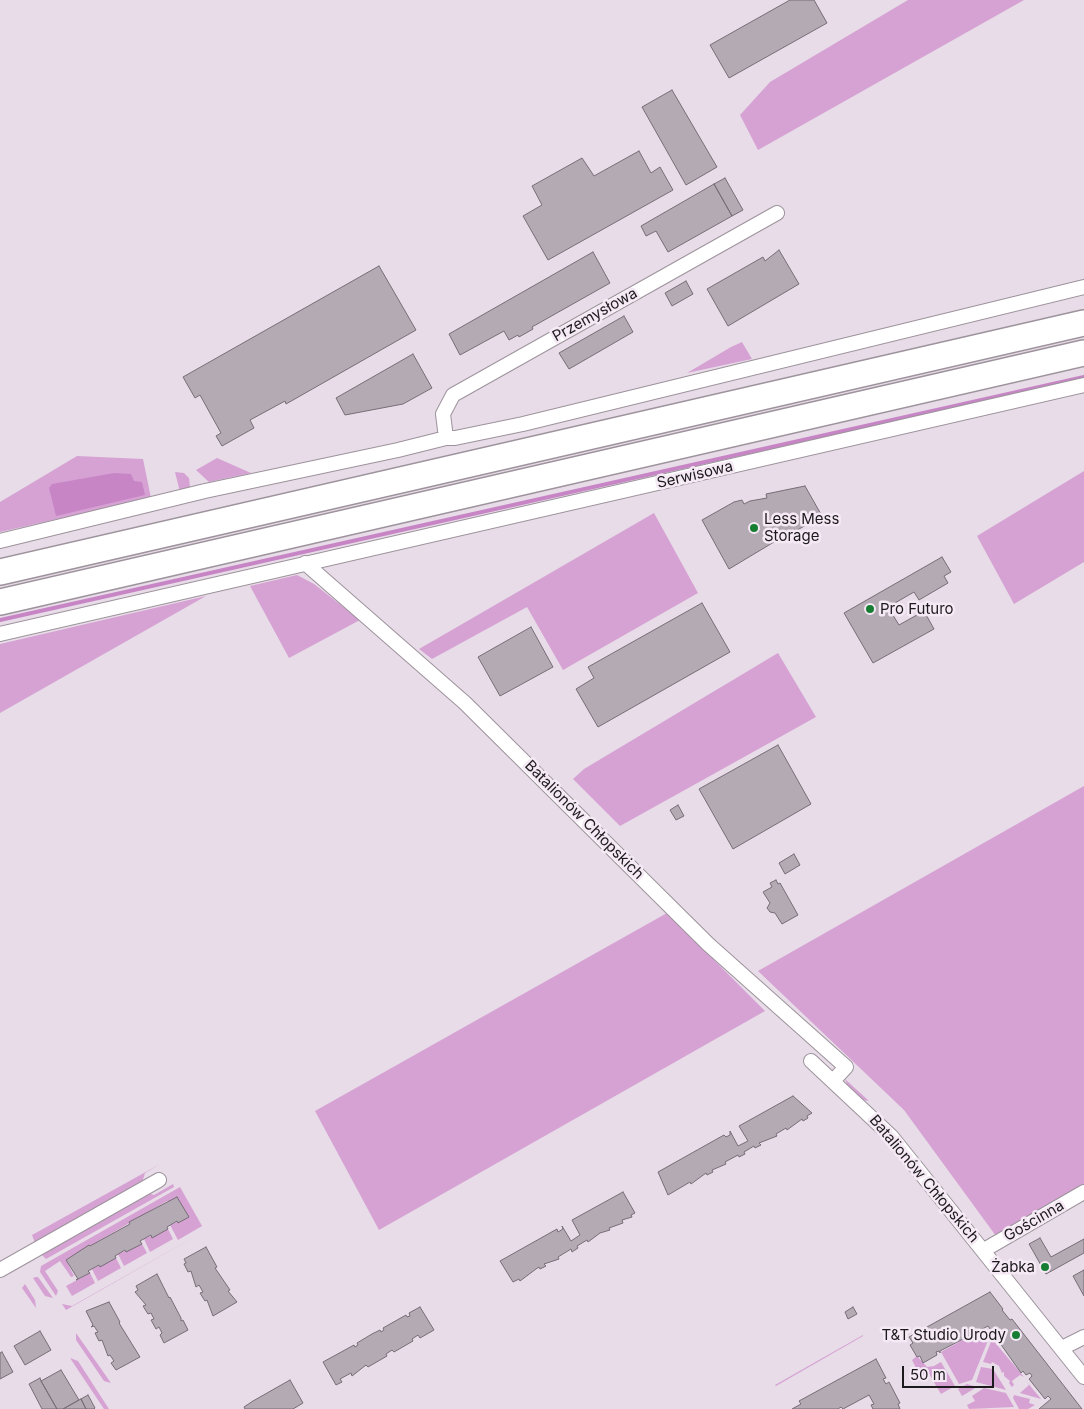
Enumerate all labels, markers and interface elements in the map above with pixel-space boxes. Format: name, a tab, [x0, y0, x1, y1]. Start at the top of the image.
street label: Przemysłowa	[549, 284, 641, 346]
street label: Serwisowa	[655, 458, 735, 492]
place label: Less Mess Storage	[764, 510, 839, 545]
marker: Less Mess Storage	[748, 522, 760, 534]
place label: Pro Futuro	[880, 600, 954, 618]
marker: Pro Futuro	[864, 603, 876, 615]
street label: Batalionów Chłopskich	[521, 757, 647, 883]
street label: Batalionów Chłopskich	[865, 1112, 983, 1246]
street label: Gościnna	[1001, 1197, 1067, 1245]
place label: Żabka	[991, 1258, 1035, 1276]
marker: Żabka	[1039, 1261, 1051, 1273]
place label: T&T Studio Urody	[881, 1326, 1006, 1344]
marker: T&T Studio Urody	[1010, 1329, 1022, 1341]
scale bar	[904, 1356, 996, 1388]
text: 50 m	[910, 1365, 946, 1384]

